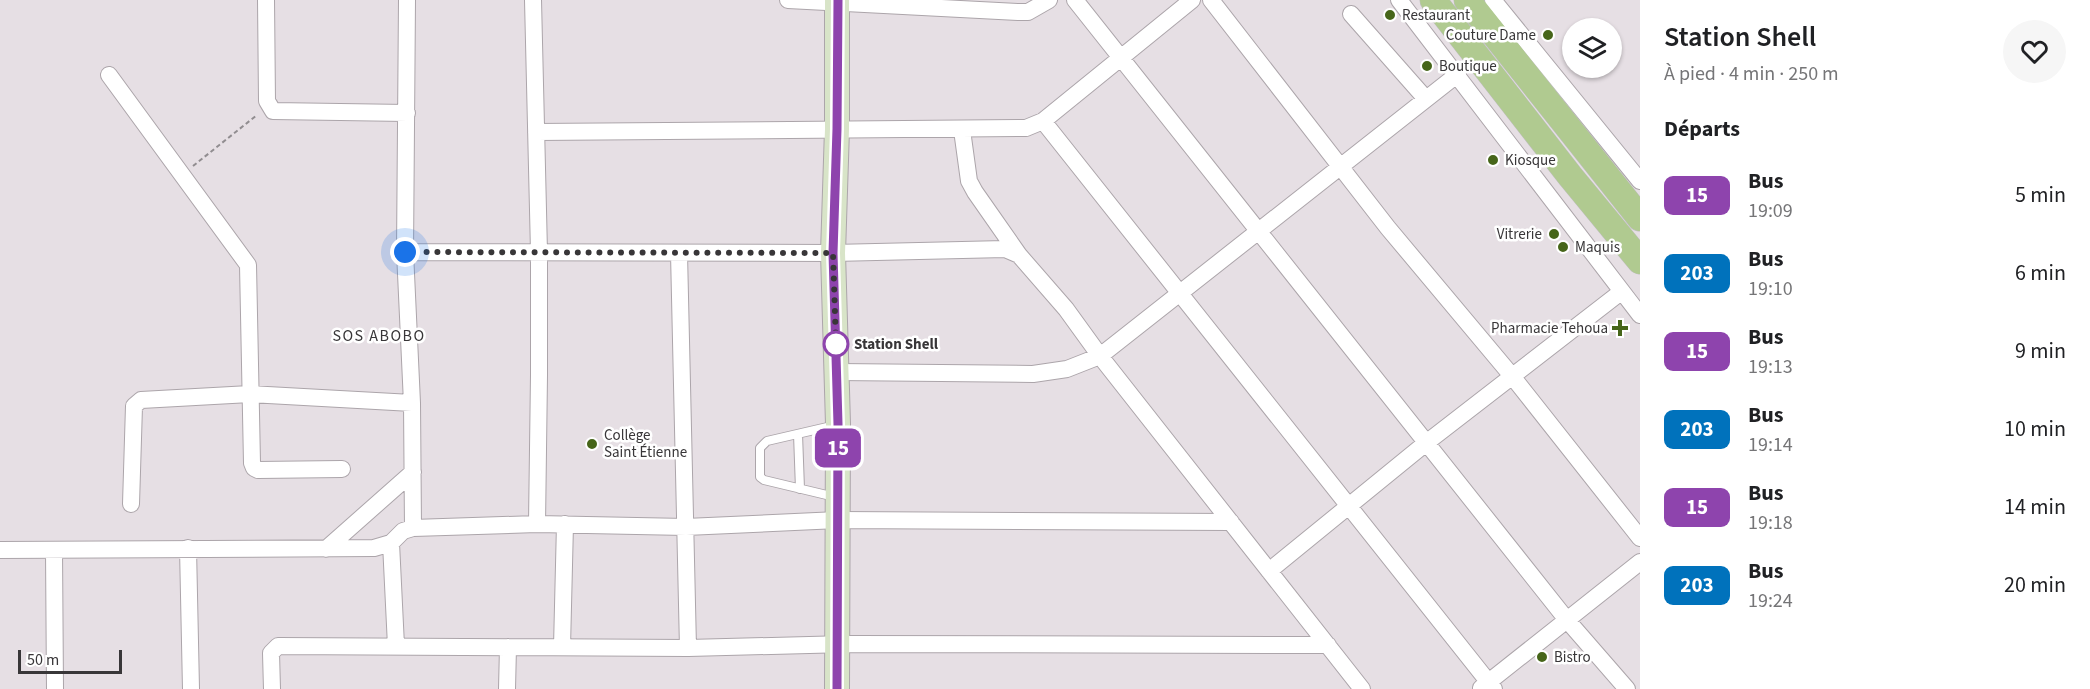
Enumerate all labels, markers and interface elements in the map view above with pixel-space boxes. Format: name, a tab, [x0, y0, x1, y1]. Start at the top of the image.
place label: Restaurant	[1402, 5, 1470, 26]
marker: Restaurant	[1383, 8, 1397, 22]
text: Station Shell	[1664, 17, 1816, 57]
map controls	[1562, 18, 1622, 78]
button: layers	[1562, 18, 1622, 78]
button: heart	[2003, 20, 2066, 83]
place label: Couture Dame	[1446, 25, 1536, 46]
marker: Couture Dame	[1541, 28, 1555, 42]
place label: Boutique	[1439, 56, 1497, 77]
marker: Boutique	[1420, 59, 1434, 73]
text: À pied · 4 min · 250 m	[1664, 60, 1839, 88]
text: Départs	[1664, 113, 1740, 145]
place label: Kiosque	[1505, 150, 1556, 171]
marker: Kiosque	[1486, 153, 1500, 167]
text: Bus	[1748, 165, 1784, 197]
text: 5 min	[2015, 179, 2066, 211]
text: 15	[1686, 180, 1708, 210]
text: 19:09	[1748, 197, 1793, 225]
place label: Vitrerie	[1497, 224, 1542, 245]
marker: Vitrerie	[1547, 227, 1561, 241]
your location	[390, 237, 420, 267]
place label: Maquis	[1575, 237, 1620, 258]
marker: Maquis	[1556, 240, 1570, 254]
text: Bus	[1748, 243, 1784, 275]
text: 6 min	[2015, 257, 2066, 289]
text: 203	[1680, 258, 1714, 288]
text: 19:10	[1748, 275, 1793, 303]
place label: Pharmacie Tehoua	[1491, 318, 1608, 339]
marker: Pharmacie Tehoua	[1613, 321, 1627, 335]
text: Bus	[1748, 321, 1784, 353]
district label: SOS ABOBO	[332, 325, 426, 347]
marker: Station Shell	[823, 331, 849, 357]
place label: Station Shell	[854, 334, 939, 355]
text: 9 min	[2015, 335, 2066, 367]
text: 15	[1686, 336, 1708, 366]
text: 19:13	[1748, 353, 1793, 381]
text: Bus	[1748, 399, 1784, 431]
text: 10 min	[2004, 413, 2066, 445]
text: 203	[1680, 414, 1714, 444]
place label: Collège Saint Étienne	[604, 425, 687, 463]
line badge: 15	[811, 428, 865, 468]
text: 19:14	[1748, 431, 1793, 459]
text: 15	[827, 433, 849, 463]
marker: Collège Saint Étienne	[585, 437, 599, 451]
text: Bus	[1748, 477, 1784, 509]
text: 14 min	[2004, 491, 2066, 523]
text: 15	[1686, 492, 1708, 522]
text: 19:18	[1748, 509, 1793, 537]
text: Bus	[1748, 555, 1784, 587]
text: 20 min	[2004, 569, 2066, 601]
text: 203	[1680, 570, 1714, 600]
text: 19:24	[1748, 587, 1793, 615]
scale bar	[18, 647, 122, 674]
place label: Bistro	[1554, 647, 1591, 668]
text: 50 m	[27, 649, 59, 671]
marker: Bistro	[1535, 650, 1549, 664]

